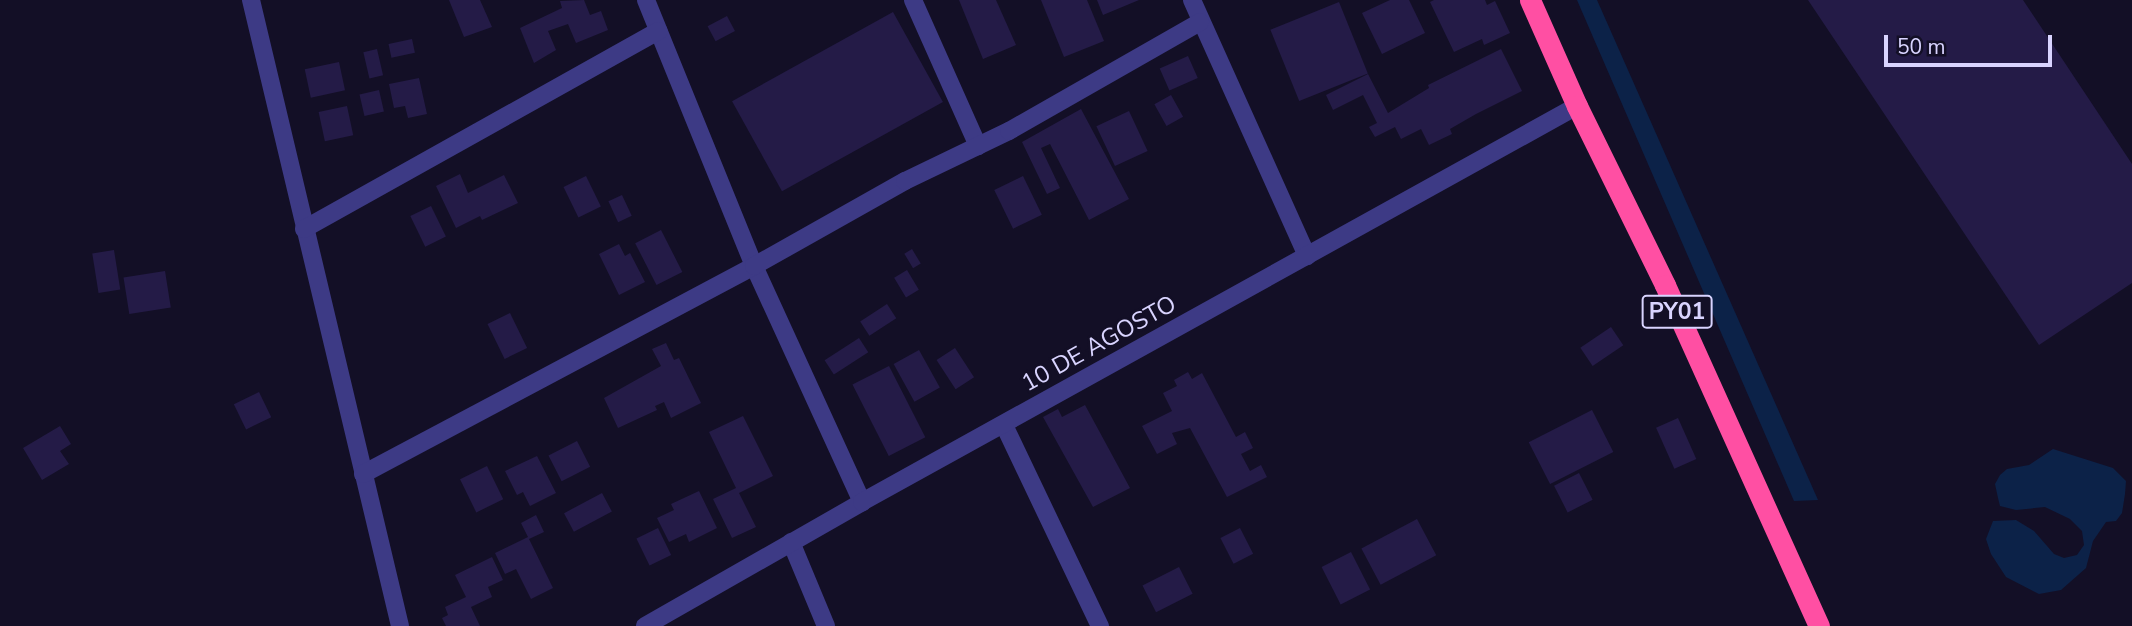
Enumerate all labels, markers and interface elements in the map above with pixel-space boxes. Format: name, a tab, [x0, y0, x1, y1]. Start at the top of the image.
scale bar	[1887, 21, 2055, 65]
text: 50 m	[1897, 33, 1946, 61]
street label: 10 DE AGOSTO	[1017, 290, 1181, 398]
road number: PY01	[1640, 292, 1714, 332]

